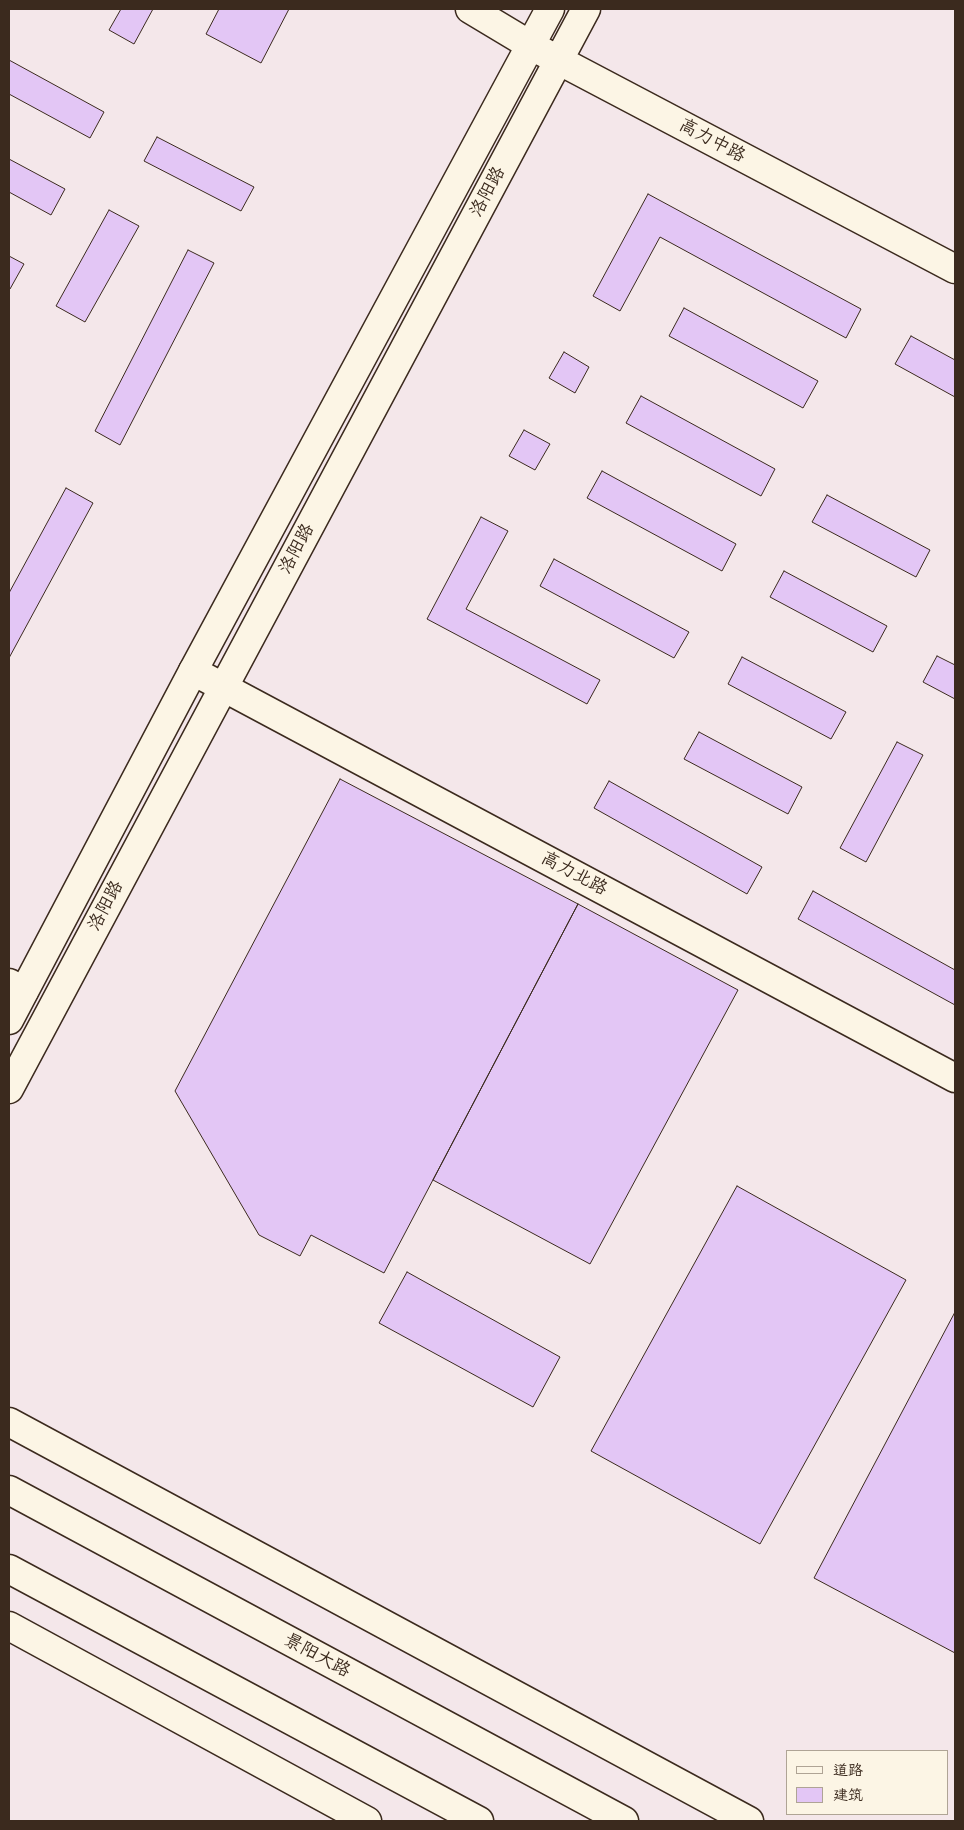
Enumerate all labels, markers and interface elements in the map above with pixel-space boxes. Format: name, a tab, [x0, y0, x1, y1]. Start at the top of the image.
street label: 高力中路	[675, 115, 749, 167]
street label: 洛阳路	[466, 163, 510, 221]
street label: 洛阳路	[275, 520, 319, 578]
street label: 高力北路	[537, 848, 611, 900]
street label: 洛阳路	[84, 877, 128, 935]
street label: 景阳大路	[280, 1630, 354, 1682]
legend	[786, 1750, 949, 1815]
text: 道路	[833, 1761, 863, 1779]
text: 建筑	[833, 1786, 863, 1804]

